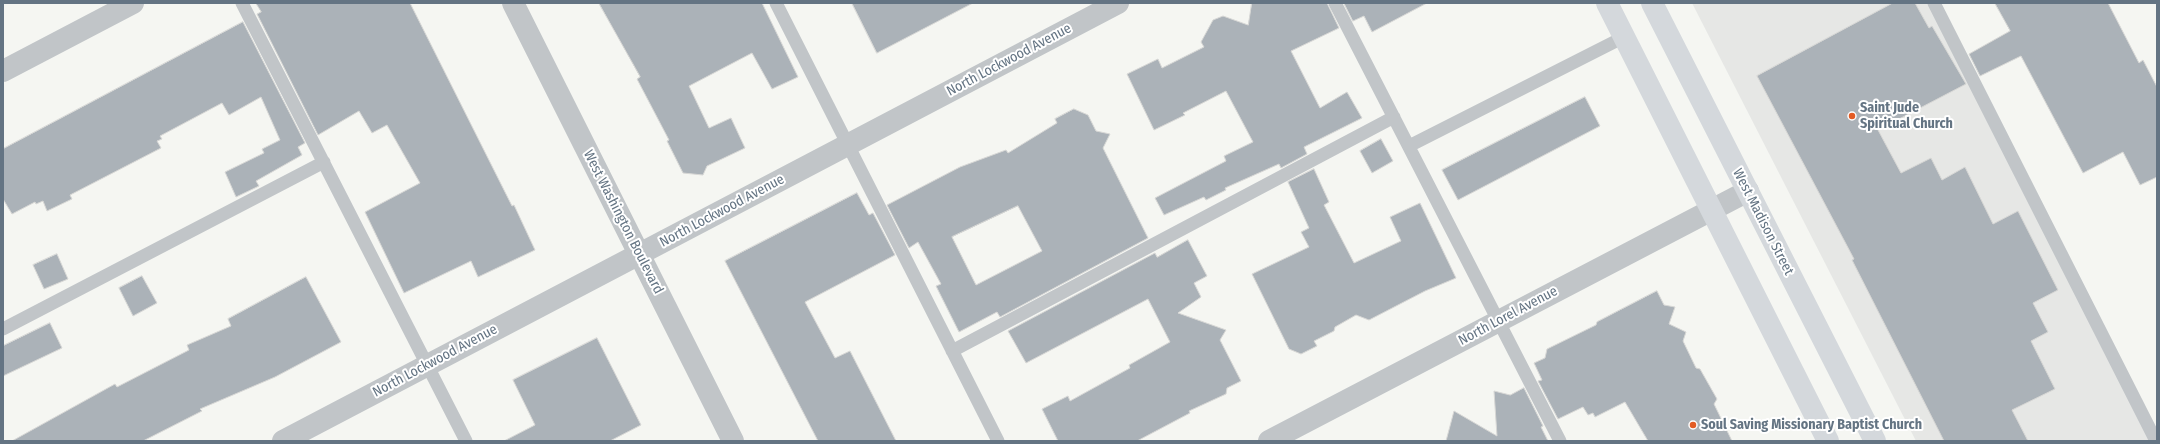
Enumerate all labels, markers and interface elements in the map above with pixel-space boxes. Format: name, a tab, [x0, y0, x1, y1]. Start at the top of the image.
street label: North Lockwood Avenue	[944, 20, 1074, 100]
place label: Saint Jude Spiritual Church	[1860, 100, 1953, 132]
marker: Saint Jude Spiritual Church	[1847, 111, 1857, 121]
street label: West Washington Boulevard	[579, 147, 667, 297]
street label: West Madison Street	[1729, 166, 1797, 278]
street label: North Lockwood Avenue	[657, 171, 787, 251]
street label: North Lorel Avenue	[1456, 283, 1560, 349]
street label: North Lockwood Avenue	[370, 321, 500, 401]
place label: Soul Saving Missionary Baptist Church	[1701, 417, 1922, 433]
marker: Soul Saving Missionary Baptist Church	[1688, 420, 1698, 430]

